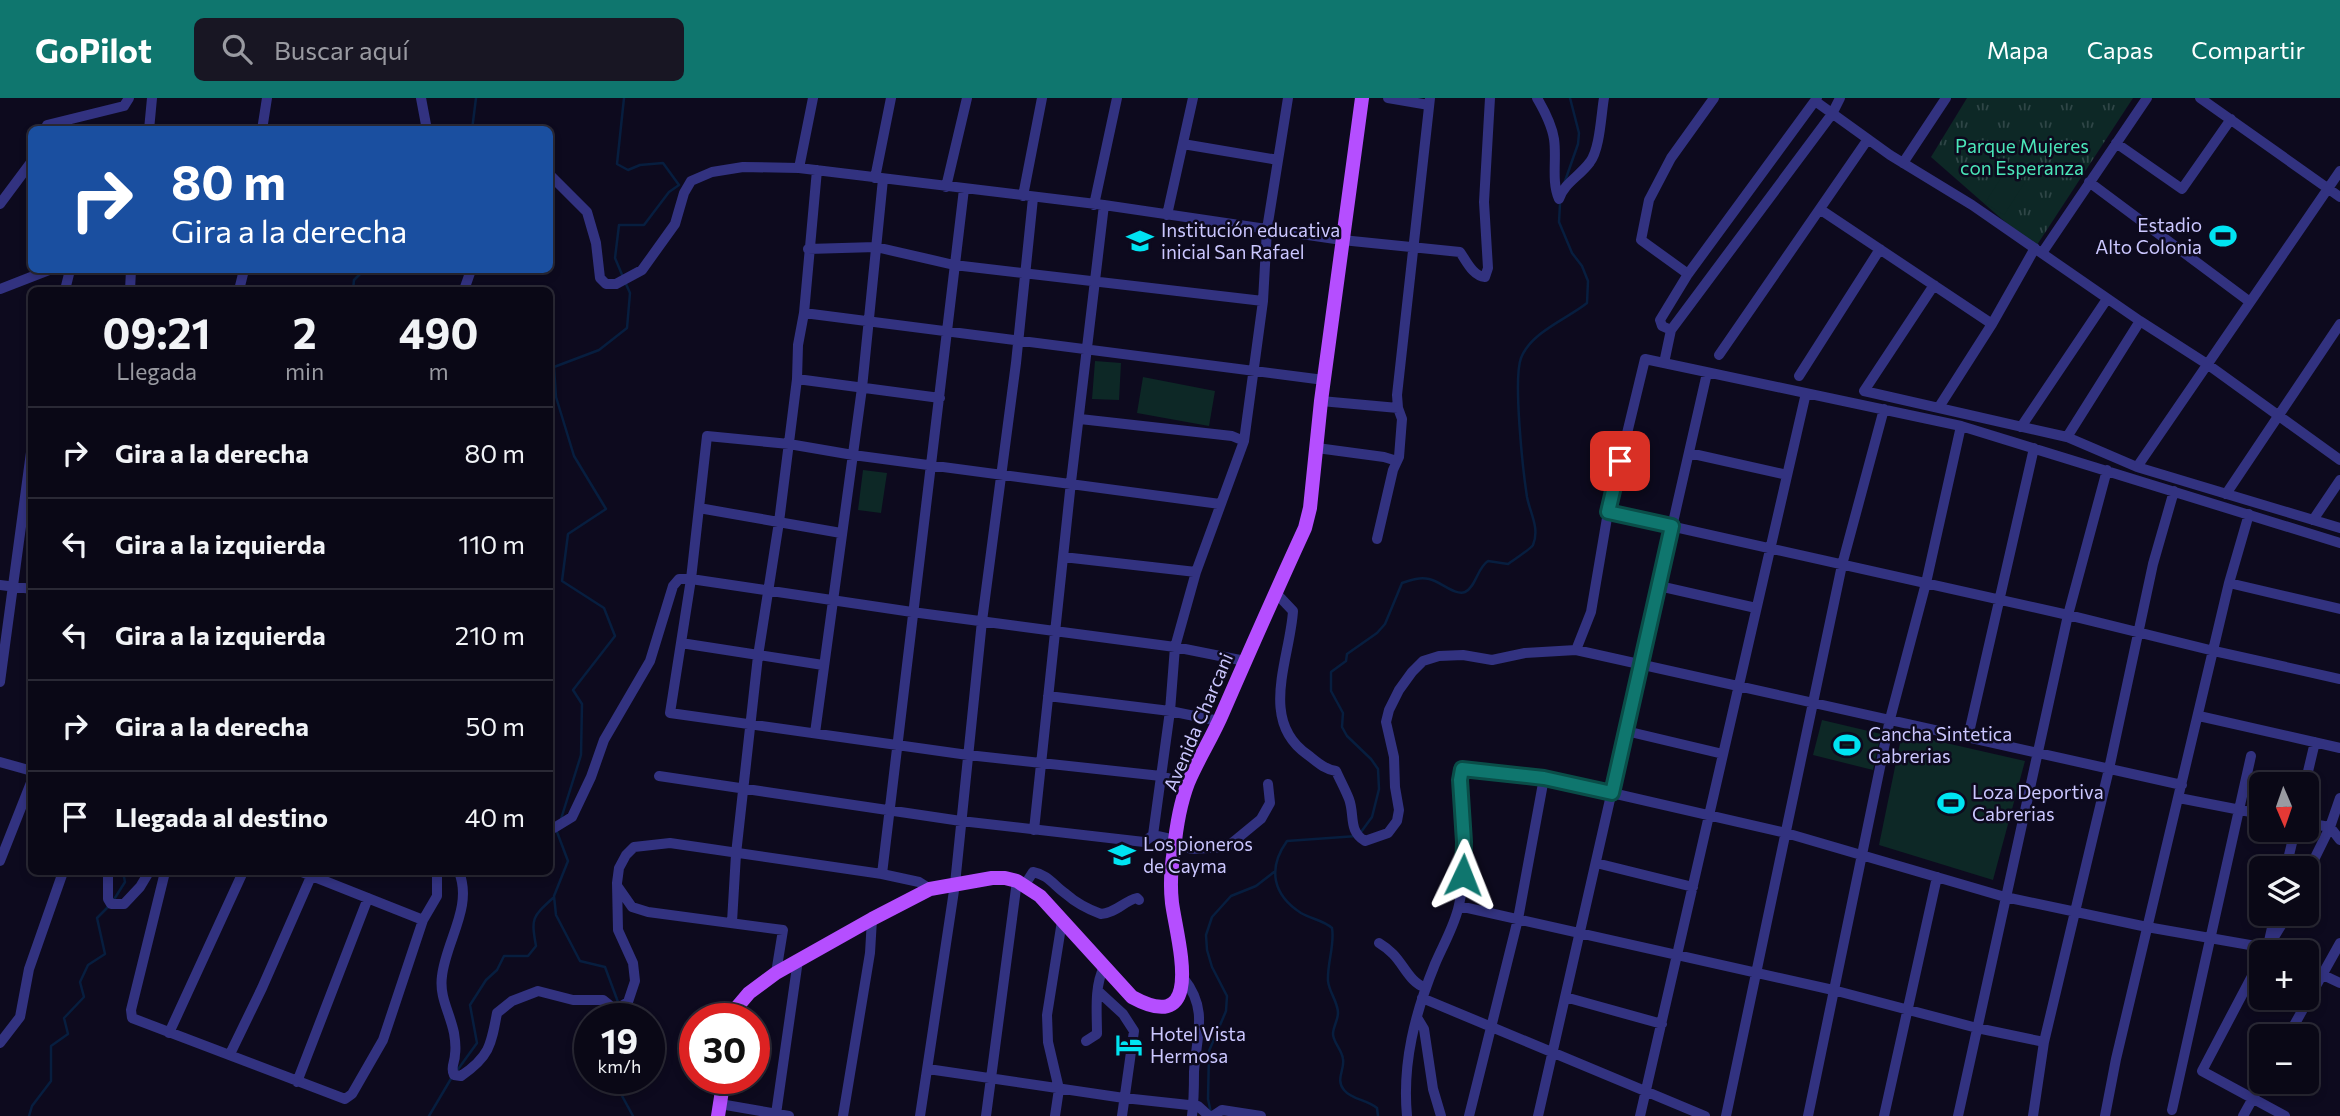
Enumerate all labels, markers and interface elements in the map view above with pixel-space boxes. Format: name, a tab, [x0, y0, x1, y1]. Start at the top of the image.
search box	[194, 18, 684, 81]
text: GoPilot	[35, 29, 152, 70]
icon: search	[218, 30, 256, 68]
text: Buscar aquí	[274, 34, 409, 65]
text: Mapa	[1987, 35, 2049, 64]
text: Capas	[2087, 35, 2153, 64]
text: Compartir	[2191, 35, 2305, 64]
park label: Parque Mujeres con Esperanza	[1955, 134, 2089, 179]
text: 80 m	[171, 150, 286, 210]
icon: right	[56, 154, 147, 245]
text: Gira a la derecha	[171, 210, 407, 250]
place label: Estadio Alto Colonia	[2095, 213, 2202, 258]
place label: Institución educativa inicial San Rafael	[1161, 218, 1340, 263]
sports icon: Estadio Alto Colonia	[2208, 221, 2238, 251]
school or university icon: Institución educativa inicial San Rafael	[1125, 226, 1155, 256]
text: 09:21	[103, 306, 210, 358]
text: 2	[293, 306, 317, 358]
text: 490	[399, 306, 478, 358]
text: Llegada	[116, 357, 197, 385]
text: min	[285, 357, 324, 385]
text: m	[429, 357, 449, 385]
pin	[1590, 431, 1650, 491]
icon: right	[56, 434, 94, 472]
text: Gira a la derecha	[115, 437, 309, 468]
text: 80 m	[465, 437, 525, 468]
icon: arrive	[1601, 442, 1639, 480]
icon: left	[56, 525, 94, 563]
text: Gira a la izquierda	[115, 528, 326, 559]
text: 110 m	[458, 528, 525, 559]
icon: left	[56, 616, 94, 654]
text: Gira a la izquierda	[115, 619, 326, 650]
text: 210 m	[455, 619, 525, 650]
street label: Avenida Charcani	[1158, 649, 1237, 795]
icon: right	[56, 707, 94, 745]
text: Gira a la derecha	[115, 710, 309, 741]
text: 50 m	[465, 710, 525, 741]
place label: Cancha Sintetica Cabrerias	[1868, 722, 2012, 767]
sports icon: Cancha Sintetica Cabrerias	[1832, 730, 1862, 760]
north arrow	[2249, 772, 2319, 842]
map controls	[2249, 772, 2319, 1094]
place label: Loza Deportiva Cabrerias	[1972, 780, 2104, 825]
sports icon: Loza Deportiva Cabrerias	[1936, 788, 1966, 818]
icon: arrive	[56, 798, 94, 836]
text: Llegada al destino	[115, 801, 328, 832]
text: 40 m	[465, 801, 525, 832]
place label: Los pioneros de Cayma	[1143, 832, 1253, 877]
position arrow	[1426, 838, 1500, 912]
school or university icon: Los pioneros de Cayma	[1107, 840, 1137, 870]
button: layers	[2249, 856, 2319, 926]
button: +	[2249, 940, 2319, 1010]
speed limit sign: 30	[679, 1003, 770, 1094]
text: 19	[601, 1018, 638, 1061]
place label: Hotel Vista Hermosa	[1150, 1022, 1246, 1067]
button: −	[2249, 1024, 2319, 1094]
hotel icon: Hotel Vista Hermosa	[1114, 1030, 1144, 1060]
text: km/h	[598, 1055, 641, 1077]

